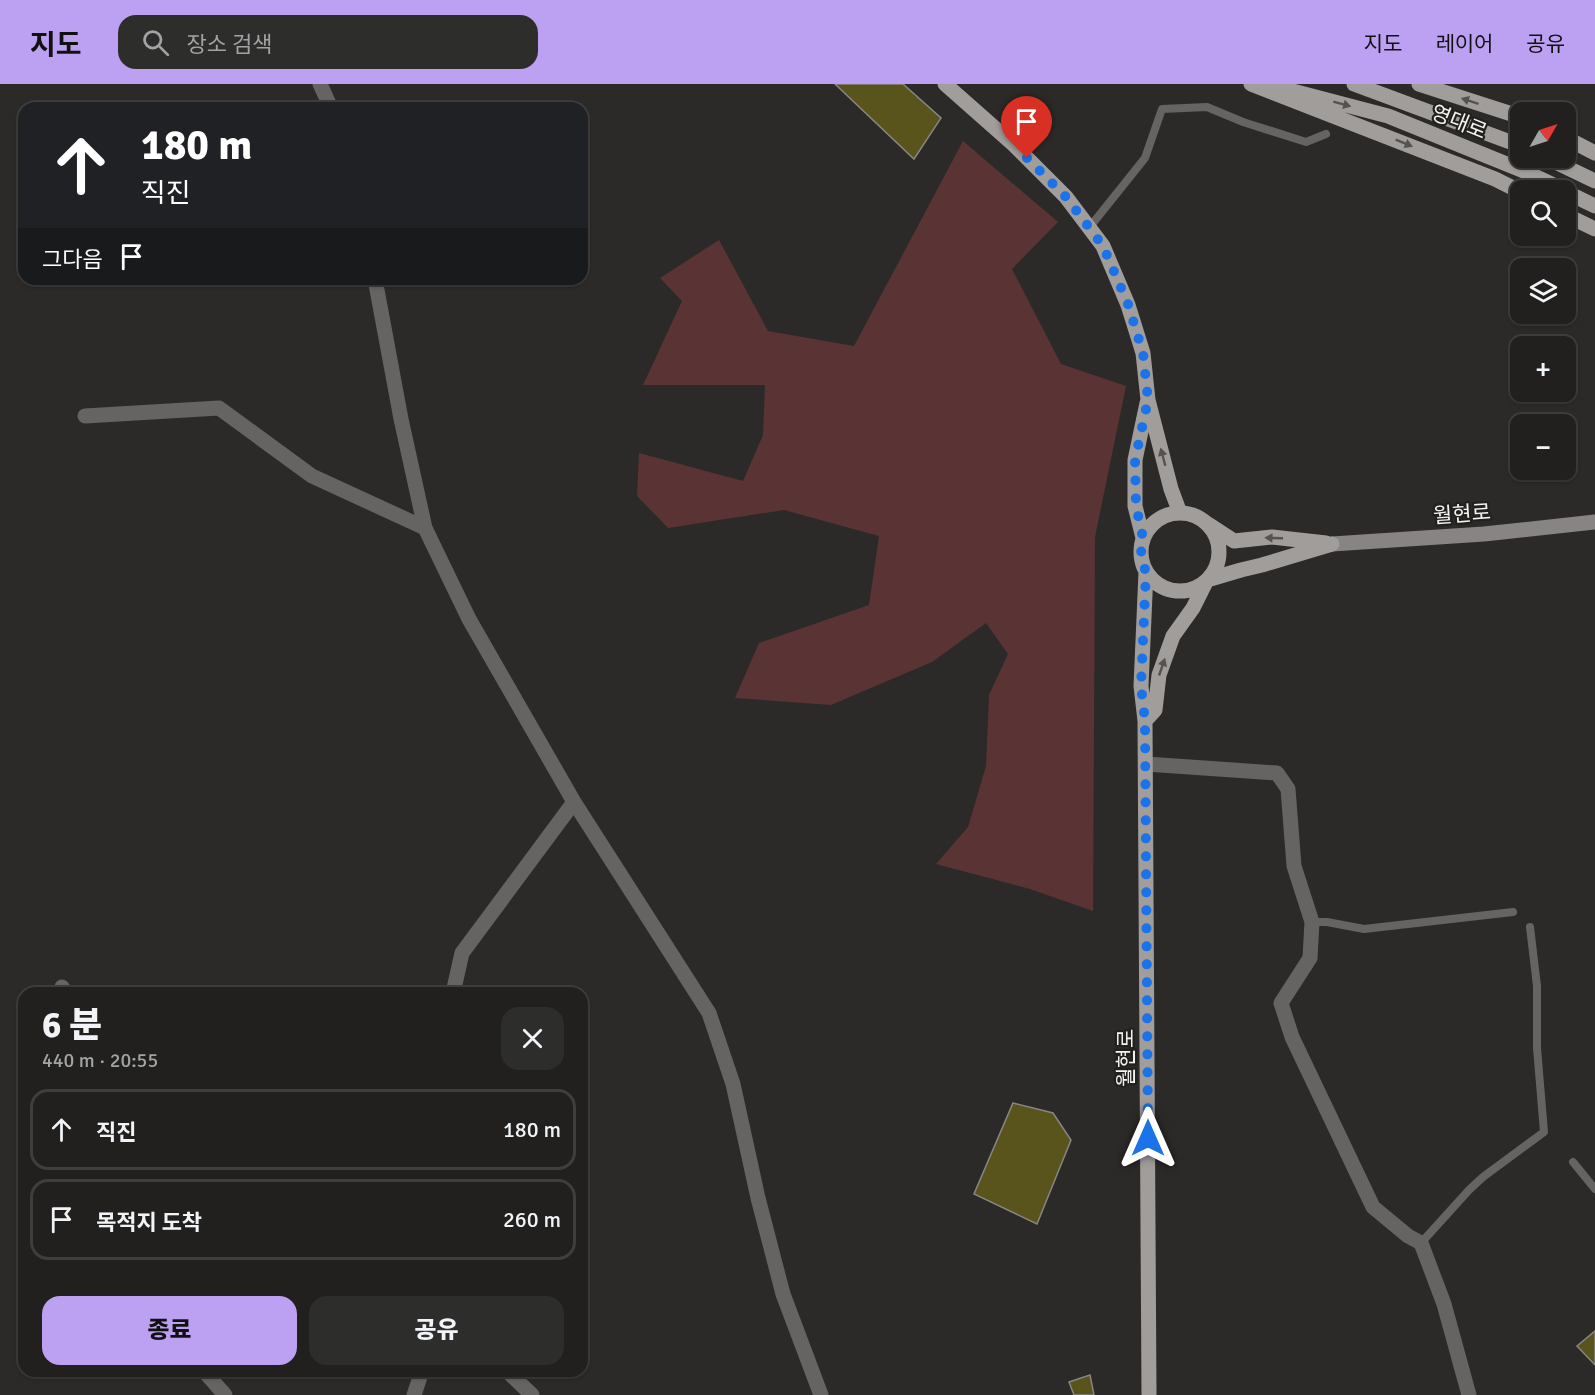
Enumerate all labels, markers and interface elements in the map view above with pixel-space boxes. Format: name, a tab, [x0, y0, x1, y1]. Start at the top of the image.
search box	[118, 15, 538, 69]
icon: search	[139, 26, 172, 59]
text: 지도	[30, 28, 82, 62]
text: 장소 검색	[187, 31, 272, 58]
text: 지도	[1364, 31, 1402, 57]
text: 레이어	[1435, 31, 1493, 57]
text: 공유	[1526, 31, 1565, 57]
one-way arrow	[1461, 95, 1479, 105]
pin	[1001, 96, 1052, 158]
street label: 영대로	[1427, 99, 1491, 145]
one-way arrow	[1334, 100, 1352, 109]
north arrow	[1510, 102, 1576, 168]
map controls	[1510, 102, 1576, 480]
icon: arrive	[1010, 105, 1043, 138]
text: 180 m	[141, 120, 252, 171]
icon: ahead	[42, 126, 120, 204]
one-way arrow	[1395, 138, 1413, 148]
text: 직진	[141, 177, 191, 210]
button: search	[1510, 180, 1576, 246]
icon: arrive	[115, 240, 148, 273]
text: 그다음	[42, 246, 103, 273]
button: layers	[1510, 258, 1576, 324]
button: +	[1510, 336, 1576, 402]
button: −	[1510, 414, 1576, 480]
one-way arrow	[1158, 448, 1167, 466]
street label: 월현로	[1432, 499, 1492, 529]
one-way arrow	[1264, 533, 1283, 543]
one-way arrow	[1158, 658, 1168, 676]
text: 6 분	[42, 1003, 102, 1048]
button: close	[501, 1007, 564, 1070]
street label: 월현로	[1113, 1029, 1139, 1087]
text: 440 m · 20:55	[42, 1048, 158, 1073]
position arrow	[1116, 1106, 1180, 1170]
icon: ahead	[45, 1113, 78, 1146]
text: 180 m	[503, 1116, 561, 1143]
text: 직진	[96, 1119, 136, 1146]
icon: arrive	[45, 1203, 78, 1236]
text: 260 m	[503, 1206, 561, 1233]
text: 목적지 도착	[96, 1209, 202, 1236]
button: 종료	[42, 1296, 297, 1365]
button: 공유	[309, 1296, 564, 1365]

